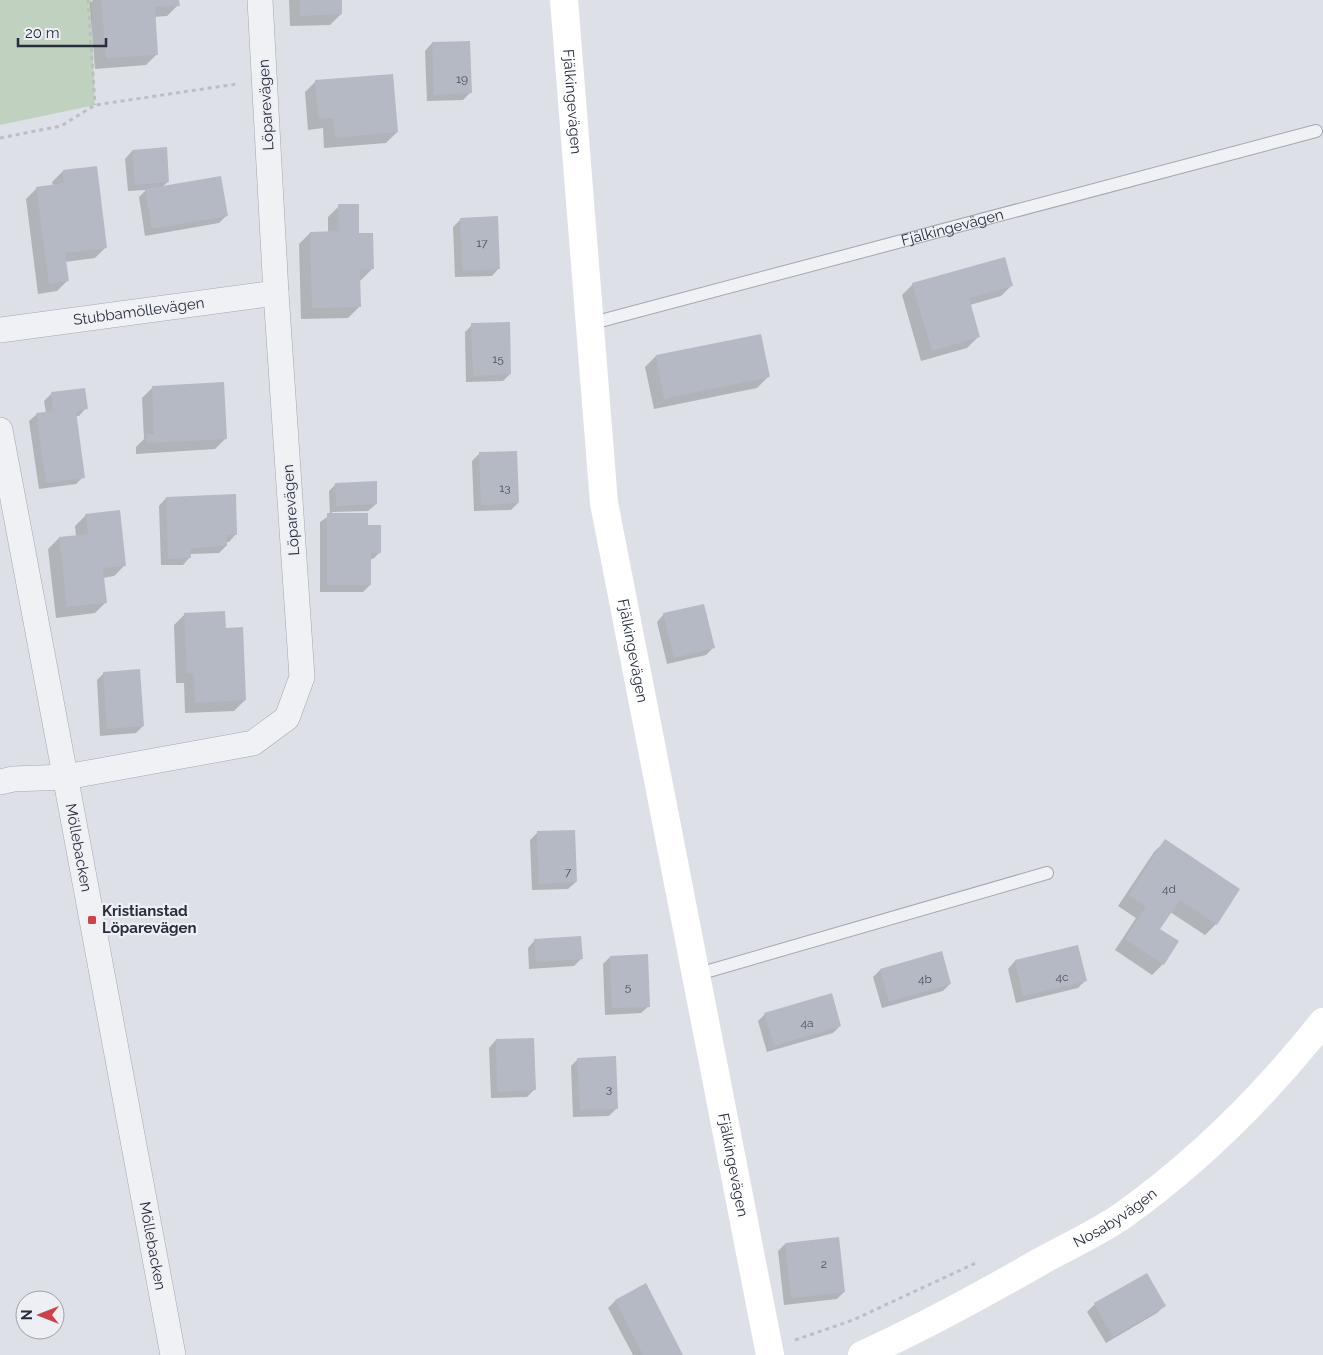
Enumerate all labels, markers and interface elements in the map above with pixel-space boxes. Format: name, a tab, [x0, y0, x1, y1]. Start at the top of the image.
scale bar	[18, 15, 105, 47]
text: 20 m	[25, 24, 60, 42]
street label: Fjälkingevägen	[559, 49, 585, 155]
street label: Löparevägen	[255, 59, 277, 151]
house number: 19	[456, 72, 468, 86]
street label: Fjälkingevägen	[899, 205, 1006, 250]
house number: 17	[476, 236, 488, 250]
street label: Stubbamöllevägen	[72, 294, 205, 329]
house number: 15	[492, 352, 504, 366]
street label: Löparevägen	[279, 464, 303, 556]
house number: 13	[499, 481, 511, 495]
street label: Fjälkingevägen	[614, 597, 652, 704]
street label: Möllebacken	[61, 802, 96, 893]
house number: 7	[565, 865, 572, 879]
house number: 4d	[1162, 882, 1176, 896]
place label: Kristianstad Löparevägen	[102, 902, 197, 937]
marker: Kristianstad Löparevägen	[86, 914, 98, 926]
house number: 4c	[1055, 970, 1069, 984]
house number: 4b	[918, 972, 932, 986]
house number: 5	[625, 980, 632, 994]
house number: 4a	[800, 1016, 814, 1030]
house number: 3	[606, 1082, 612, 1096]
street label: Fjälkingevägen	[714, 1112, 752, 1218]
street label: Nosabyvägen	[1070, 1184, 1160, 1252]
street label: Möllebacken	[135, 1200, 170, 1292]
house number: 2	[821, 1257, 827, 1271]
north arrow	[15, 1290, 65, 1340]
text: N	[19, 1310, 35, 1320]

